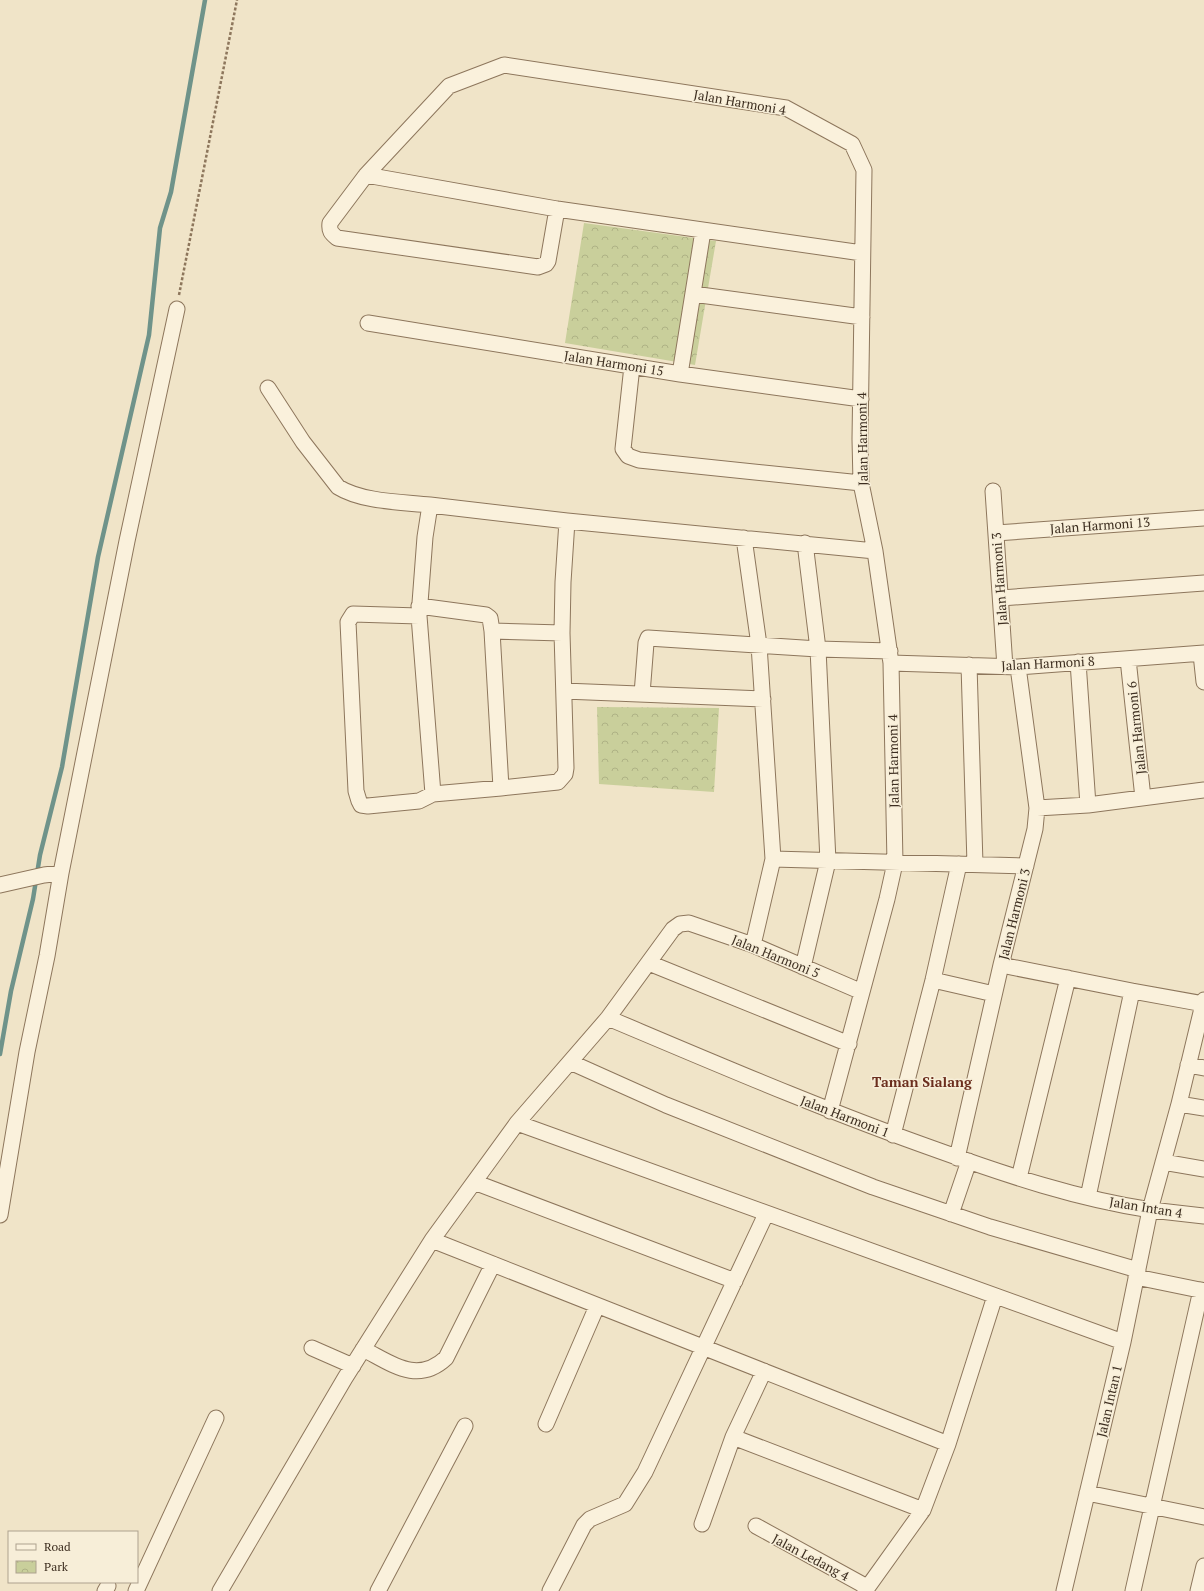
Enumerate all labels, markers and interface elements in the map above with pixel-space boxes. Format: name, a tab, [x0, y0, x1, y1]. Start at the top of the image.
street label: Jalan Harmoni 4	[692, 85, 788, 119]
street label: Jalan Harmoni 15	[563, 346, 665, 380]
street label: Jalan Harmoni 4	[852, 392, 872, 486]
street label: Jalan Harmoni 13	[1049, 513, 1151, 537]
street label: Jalan Harmoni 3	[987, 532, 1011, 626]
street label: Jalan Harmoni 8	[1001, 652, 1095, 674]
street label: Jalan Harmoni 6	[1122, 680, 1150, 775]
street label: Jalan Harmoni 4	[883, 714, 903, 808]
street label: Jalan Harmoni 3	[994, 866, 1034, 962]
street label: Jalan Harmoni 5	[729, 930, 823, 982]
district label: Taman Sialang	[872, 1072, 973, 1091]
street label: Jalan Harmoni 1	[798, 1091, 892, 1141]
street label: Jalan Intan 4	[1108, 1192, 1184, 1222]
street label: Jalan Intan 1	[1092, 1363, 1126, 1439]
street label: Jalan Ledang 4	[769, 1529, 853, 1585]
legend	[8, 1531, 138, 1583]
text: Road	[44, 1539, 71, 1554]
text: Park	[44, 1559, 69, 1574]

